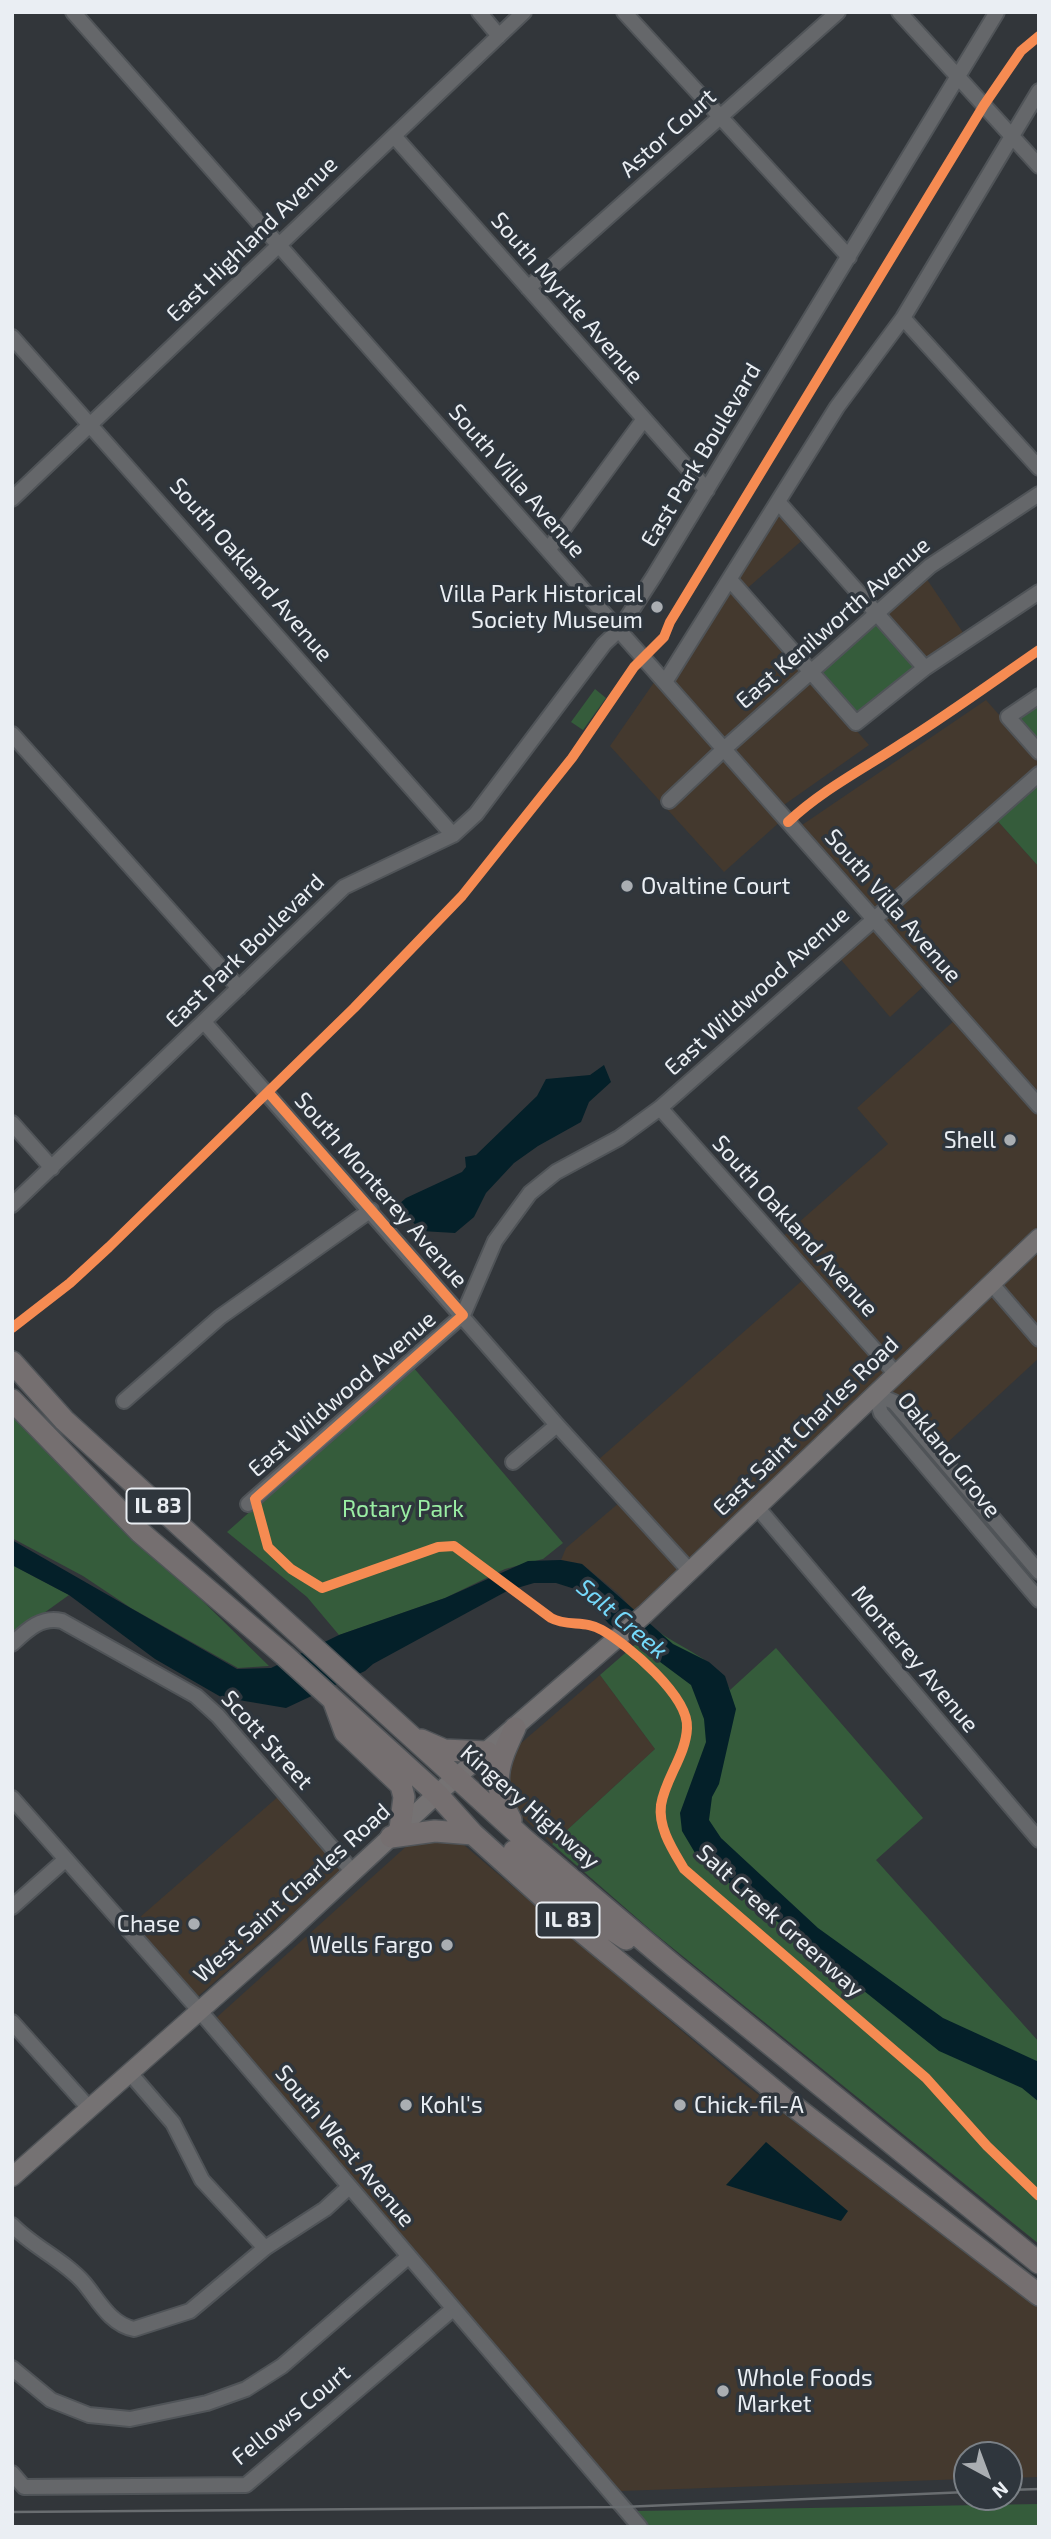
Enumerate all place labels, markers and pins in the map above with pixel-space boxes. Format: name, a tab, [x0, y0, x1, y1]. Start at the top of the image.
place label: Villa Park Historical Society Museum	[439, 580, 643, 634]
marker: Villa Park Historical Society Museum	[649, 599, 665, 615]
place label: Ovaltine Court	[641, 872, 790, 900]
marker: Ovaltine Court	[619, 878, 635, 894]
place label: Shell	[944, 1126, 996, 1154]
marker: Shell	[1002, 1132, 1018, 1148]
place label: Chase	[117, 1910, 180, 1938]
marker: Chase	[186, 1916, 202, 1932]
place label: Wells Fargo	[309, 1931, 433, 1959]
marker: Wells Fargo	[439, 1937, 455, 1953]
place label: Kohl's	[420, 2091, 483, 2119]
place label: Chick-fil-A	[694, 2091, 804, 2119]
marker: Kohl's	[398, 2097, 414, 2113]
marker: Chick-fil-A	[672, 2097, 688, 2113]
place label: Whole Foods Market	[737, 2364, 873, 2418]
marker: Whole Foods Market	[715, 2383, 731, 2399]

